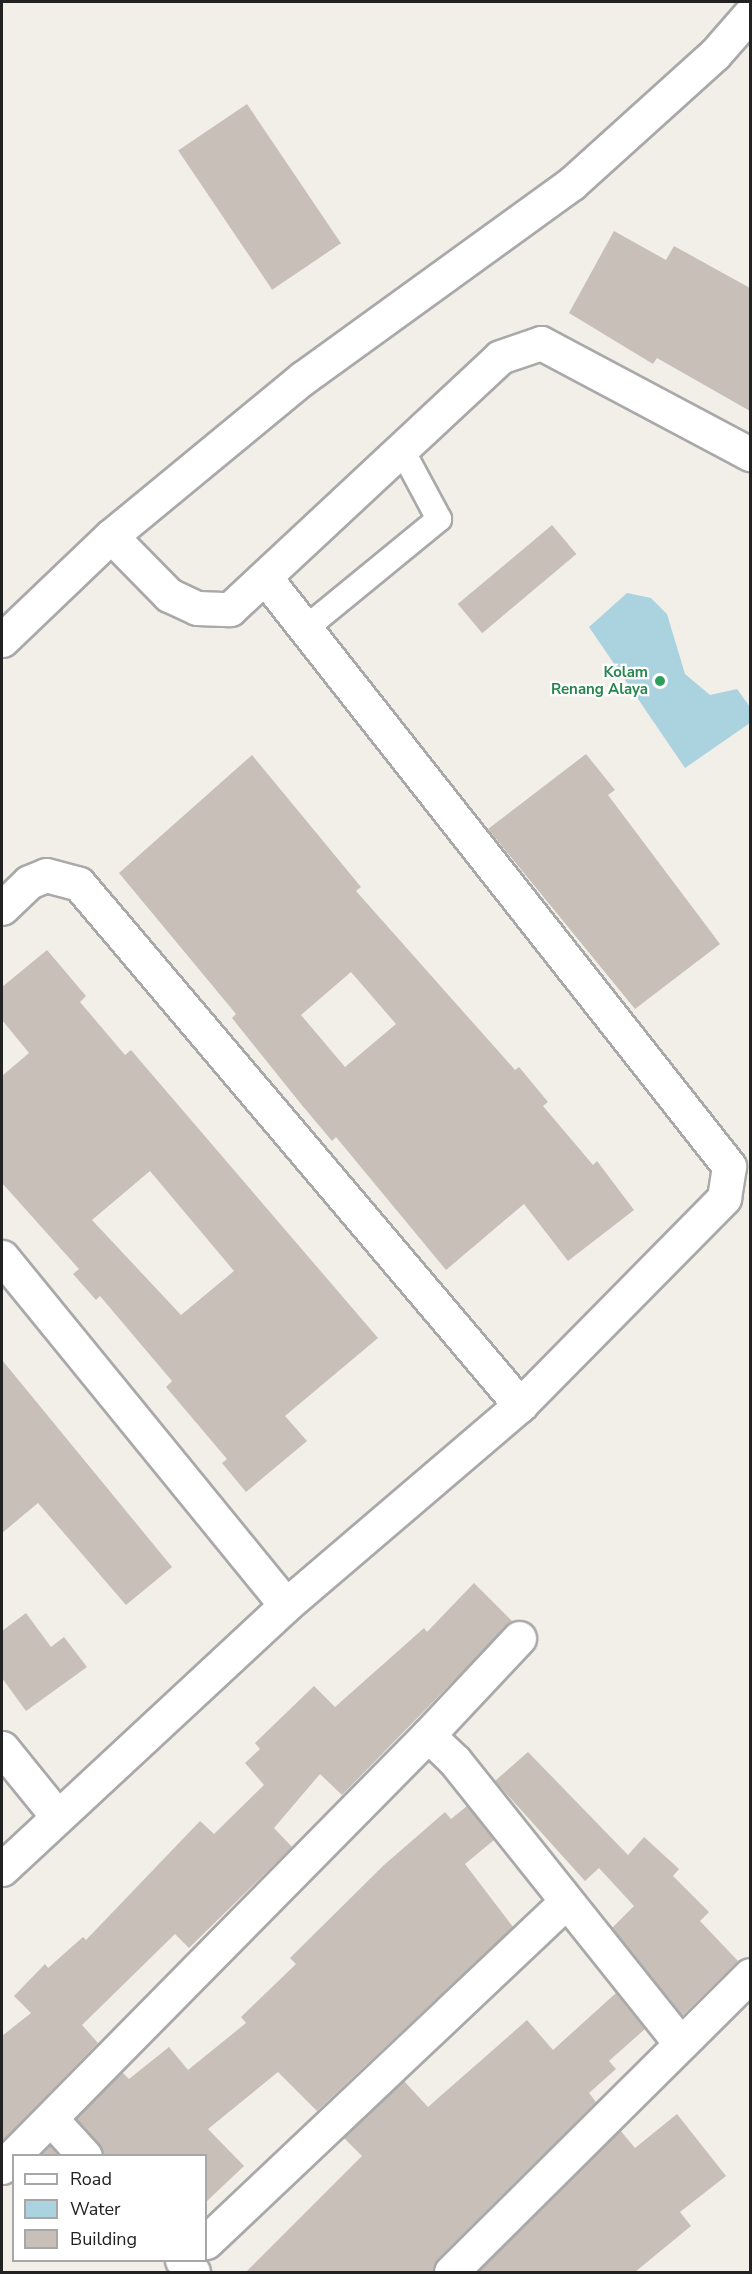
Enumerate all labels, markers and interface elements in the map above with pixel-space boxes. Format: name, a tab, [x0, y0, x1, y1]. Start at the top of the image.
place label: Kolam Renang Alaya	[551, 663, 648, 698]
marker: Kolam Renang Alaya	[653, 674, 667, 688]
legend	[12, 2154, 207, 2262]
text: Road	[70, 2167, 112, 2191]
text: Water	[70, 2197, 121, 2221]
text: Building	[70, 2227, 137, 2251]

